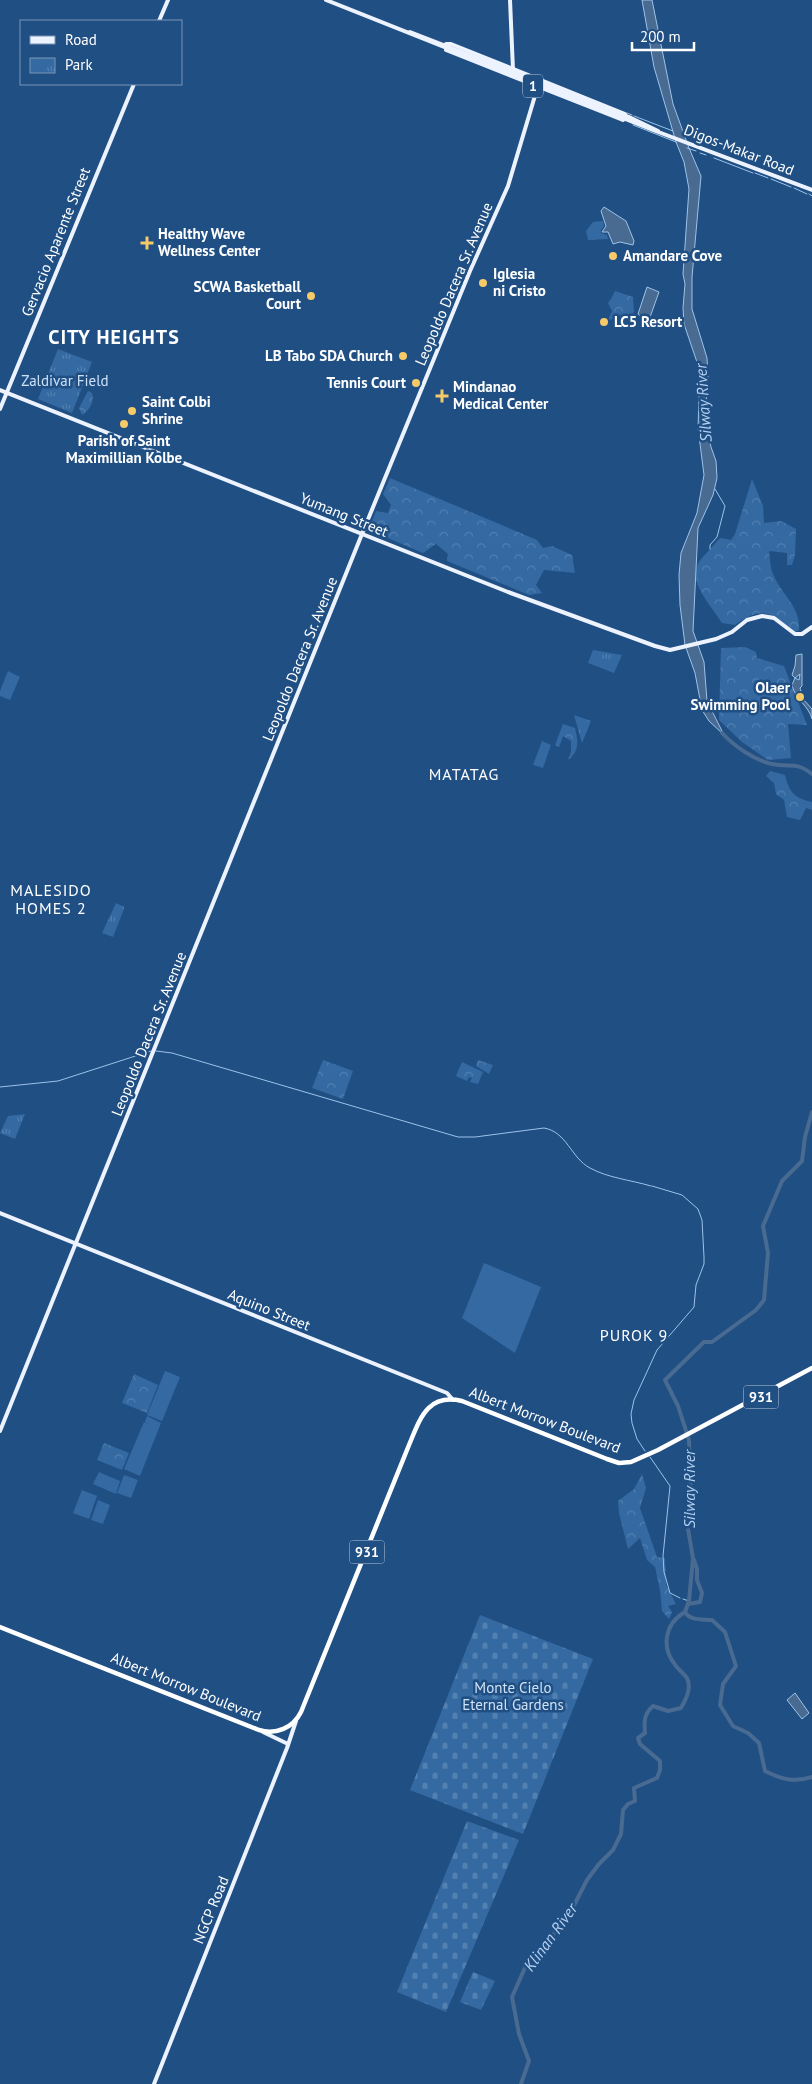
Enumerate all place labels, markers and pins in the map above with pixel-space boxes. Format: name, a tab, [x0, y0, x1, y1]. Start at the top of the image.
place label: Healthy Wave Wellness Center	[158, 224, 261, 260]
marker: Healthy Wave Wellness Center	[140, 236, 154, 250]
place label: Amandare Cove	[623, 246, 723, 265]
marker: Amandare Cove	[607, 250, 619, 262]
place label: Iglesia ni Cristo	[493, 264, 546, 300]
place label: SCWA Basketball Court	[194, 277, 302, 313]
marker: Iglesia ni Cristo	[477, 277, 489, 289]
marker: SCWA Basketball Court	[305, 290, 317, 302]
place label: LC5 Resort	[614, 312, 683, 331]
marker: LC5 Resort	[598, 316, 610, 328]
place label: LB Tabo SDA Church	[265, 346, 393, 365]
marker: LB Tabo SDA Church	[397, 350, 409, 362]
place label: Tennis Court	[327, 373, 407, 392]
marker: Tennis Court	[410, 377, 422, 389]
place label: Mindanao Medical Center	[453, 377, 549, 413]
marker: Mindanao Medical Center	[435, 389, 449, 403]
place label: Saint Colbi Shrine	[142, 392, 211, 428]
marker: Saint Colbi Shrine	[126, 405, 138, 417]
marker: Parish of Saint Maximillian Kolbe	[118, 418, 130, 430]
place label: Parish of Saint Maximillian Kolbe	[66, 431, 183, 467]
place label: Olaer Swimming Pool	[690, 678, 791, 714]
marker: Olaer Swimming Pool	[794, 691, 806, 703]

